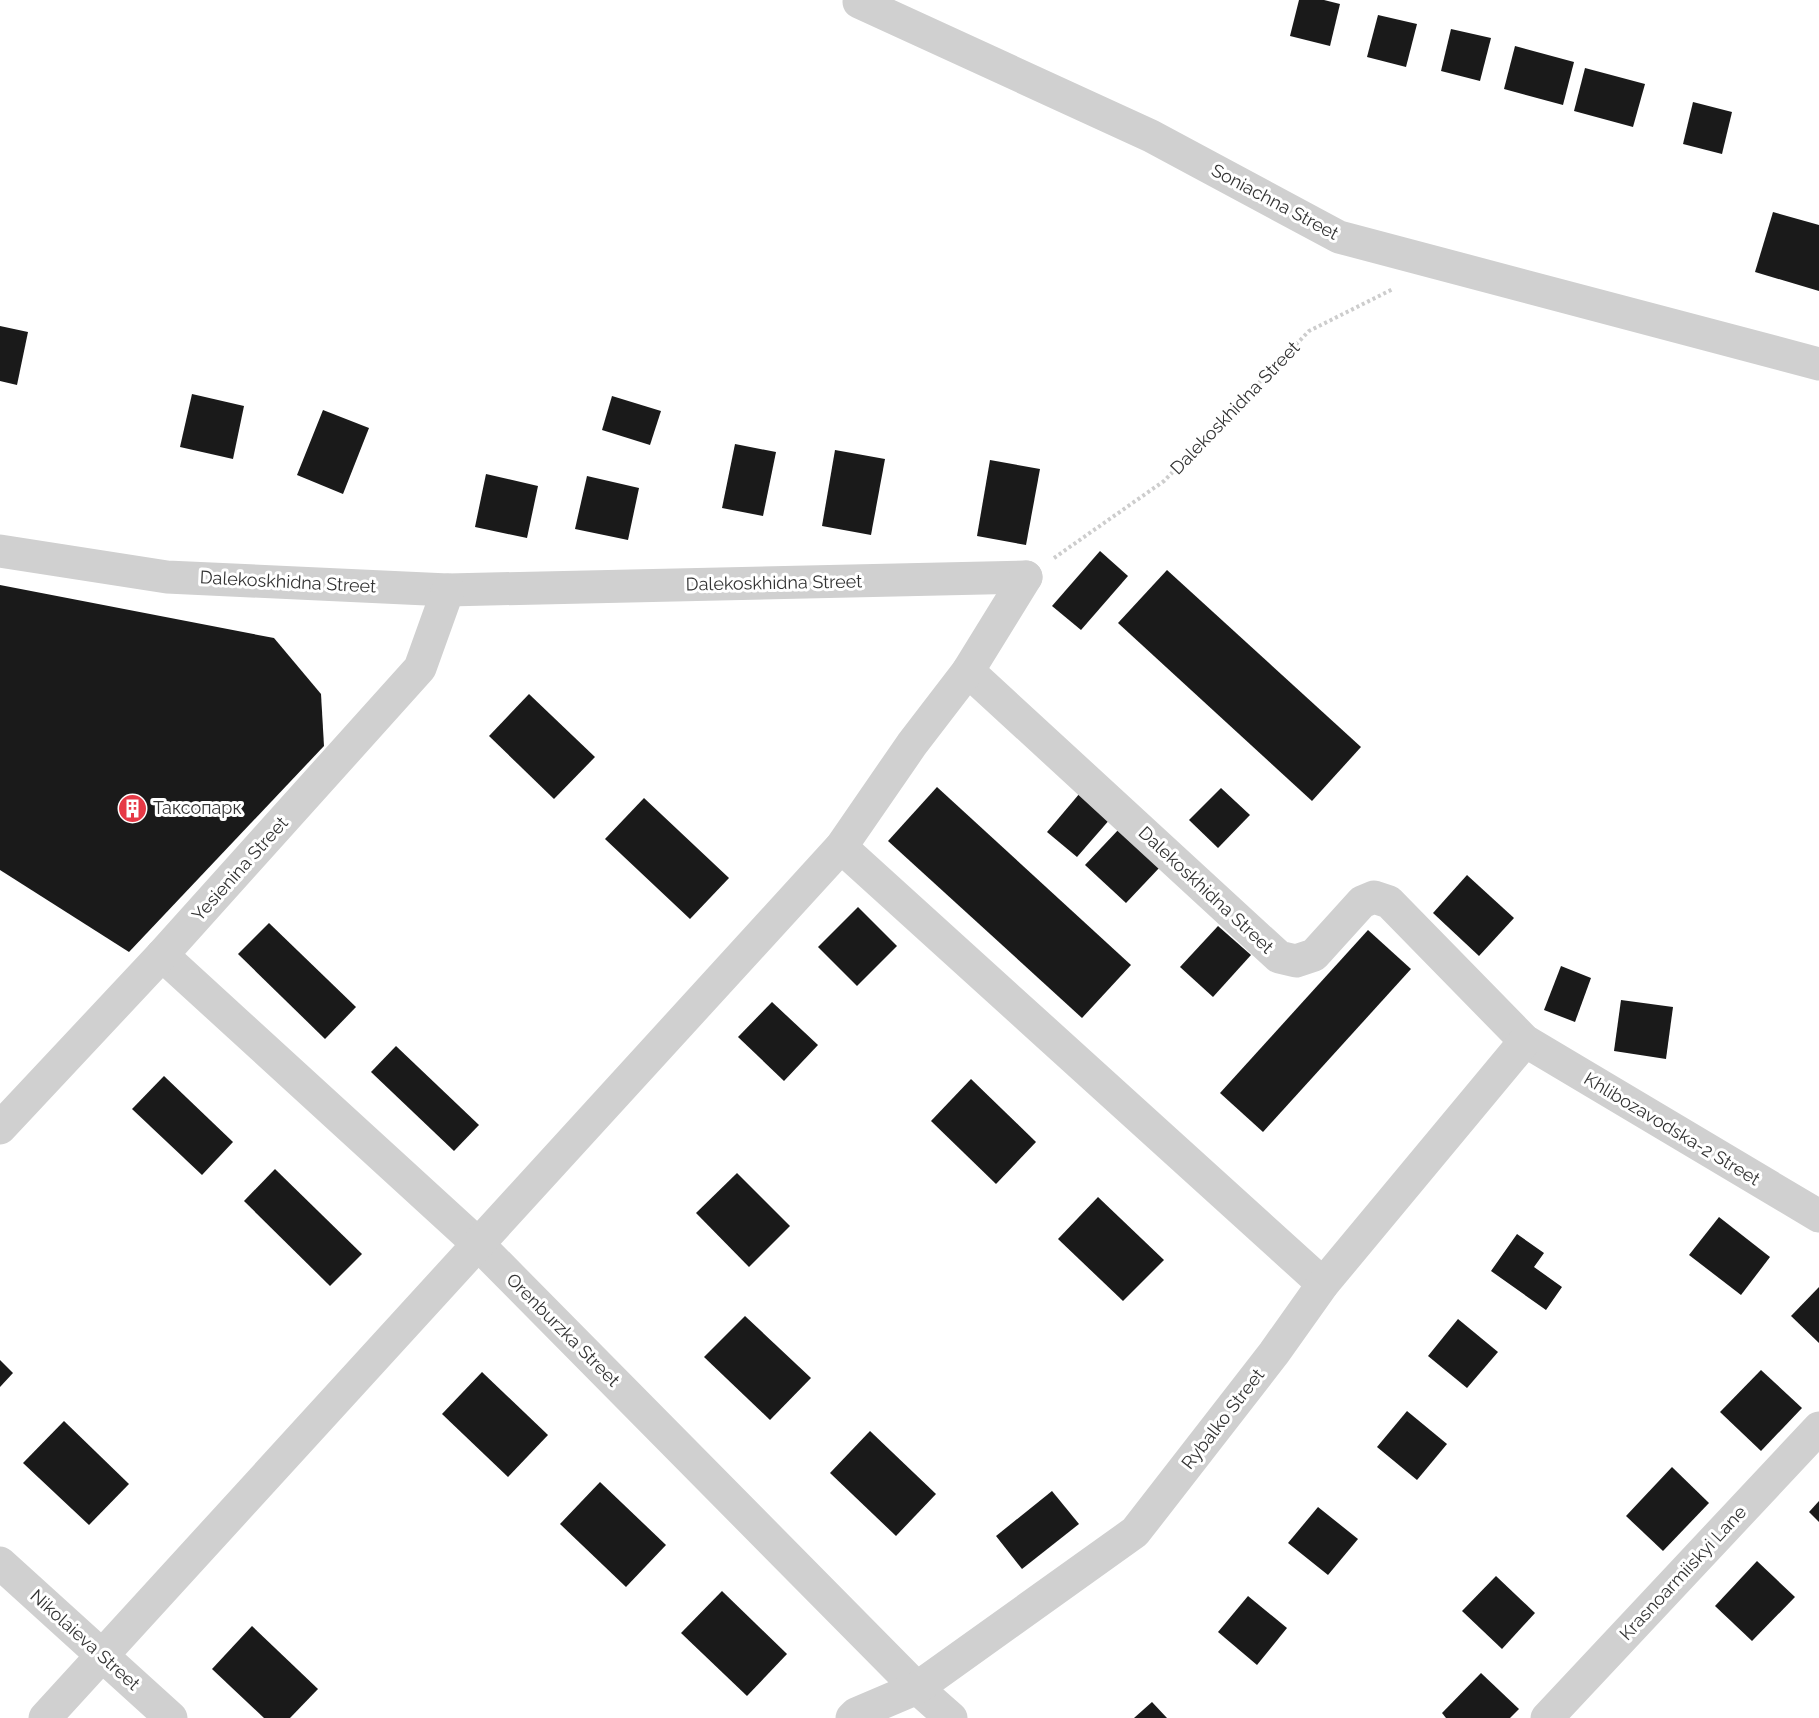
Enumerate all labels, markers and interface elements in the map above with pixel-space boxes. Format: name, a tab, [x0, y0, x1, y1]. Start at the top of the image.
street label: Soniachna Street	[1208, 159, 1342, 244]
street label: Dalekoskhidna Street	[1166, 337, 1303, 478]
street label: Dalekoskhidna Street	[199, 566, 377, 597]
street label: Dalekoskhidna Street	[686, 570, 862, 595]
building icon: Таксопарк	[116, 792, 148, 824]
place label: Таксопарк	[153, 797, 242, 818]
street label: Yesienina Street	[187, 812, 292, 925]
street label: Dalekoskhidna Street	[1135, 822, 1278, 957]
street label: Khlibozavodska-2 Street	[1581, 1068, 1764, 1189]
street label: Orenburzka Street	[502, 1269, 624, 1391]
street label: Rybalko Street	[1177, 1364, 1268, 1473]
street label: Krasnoarmiiskyi Lane	[1615, 1501, 1751, 1644]
street label: Nikolaieva Street	[26, 1585, 144, 1694]

